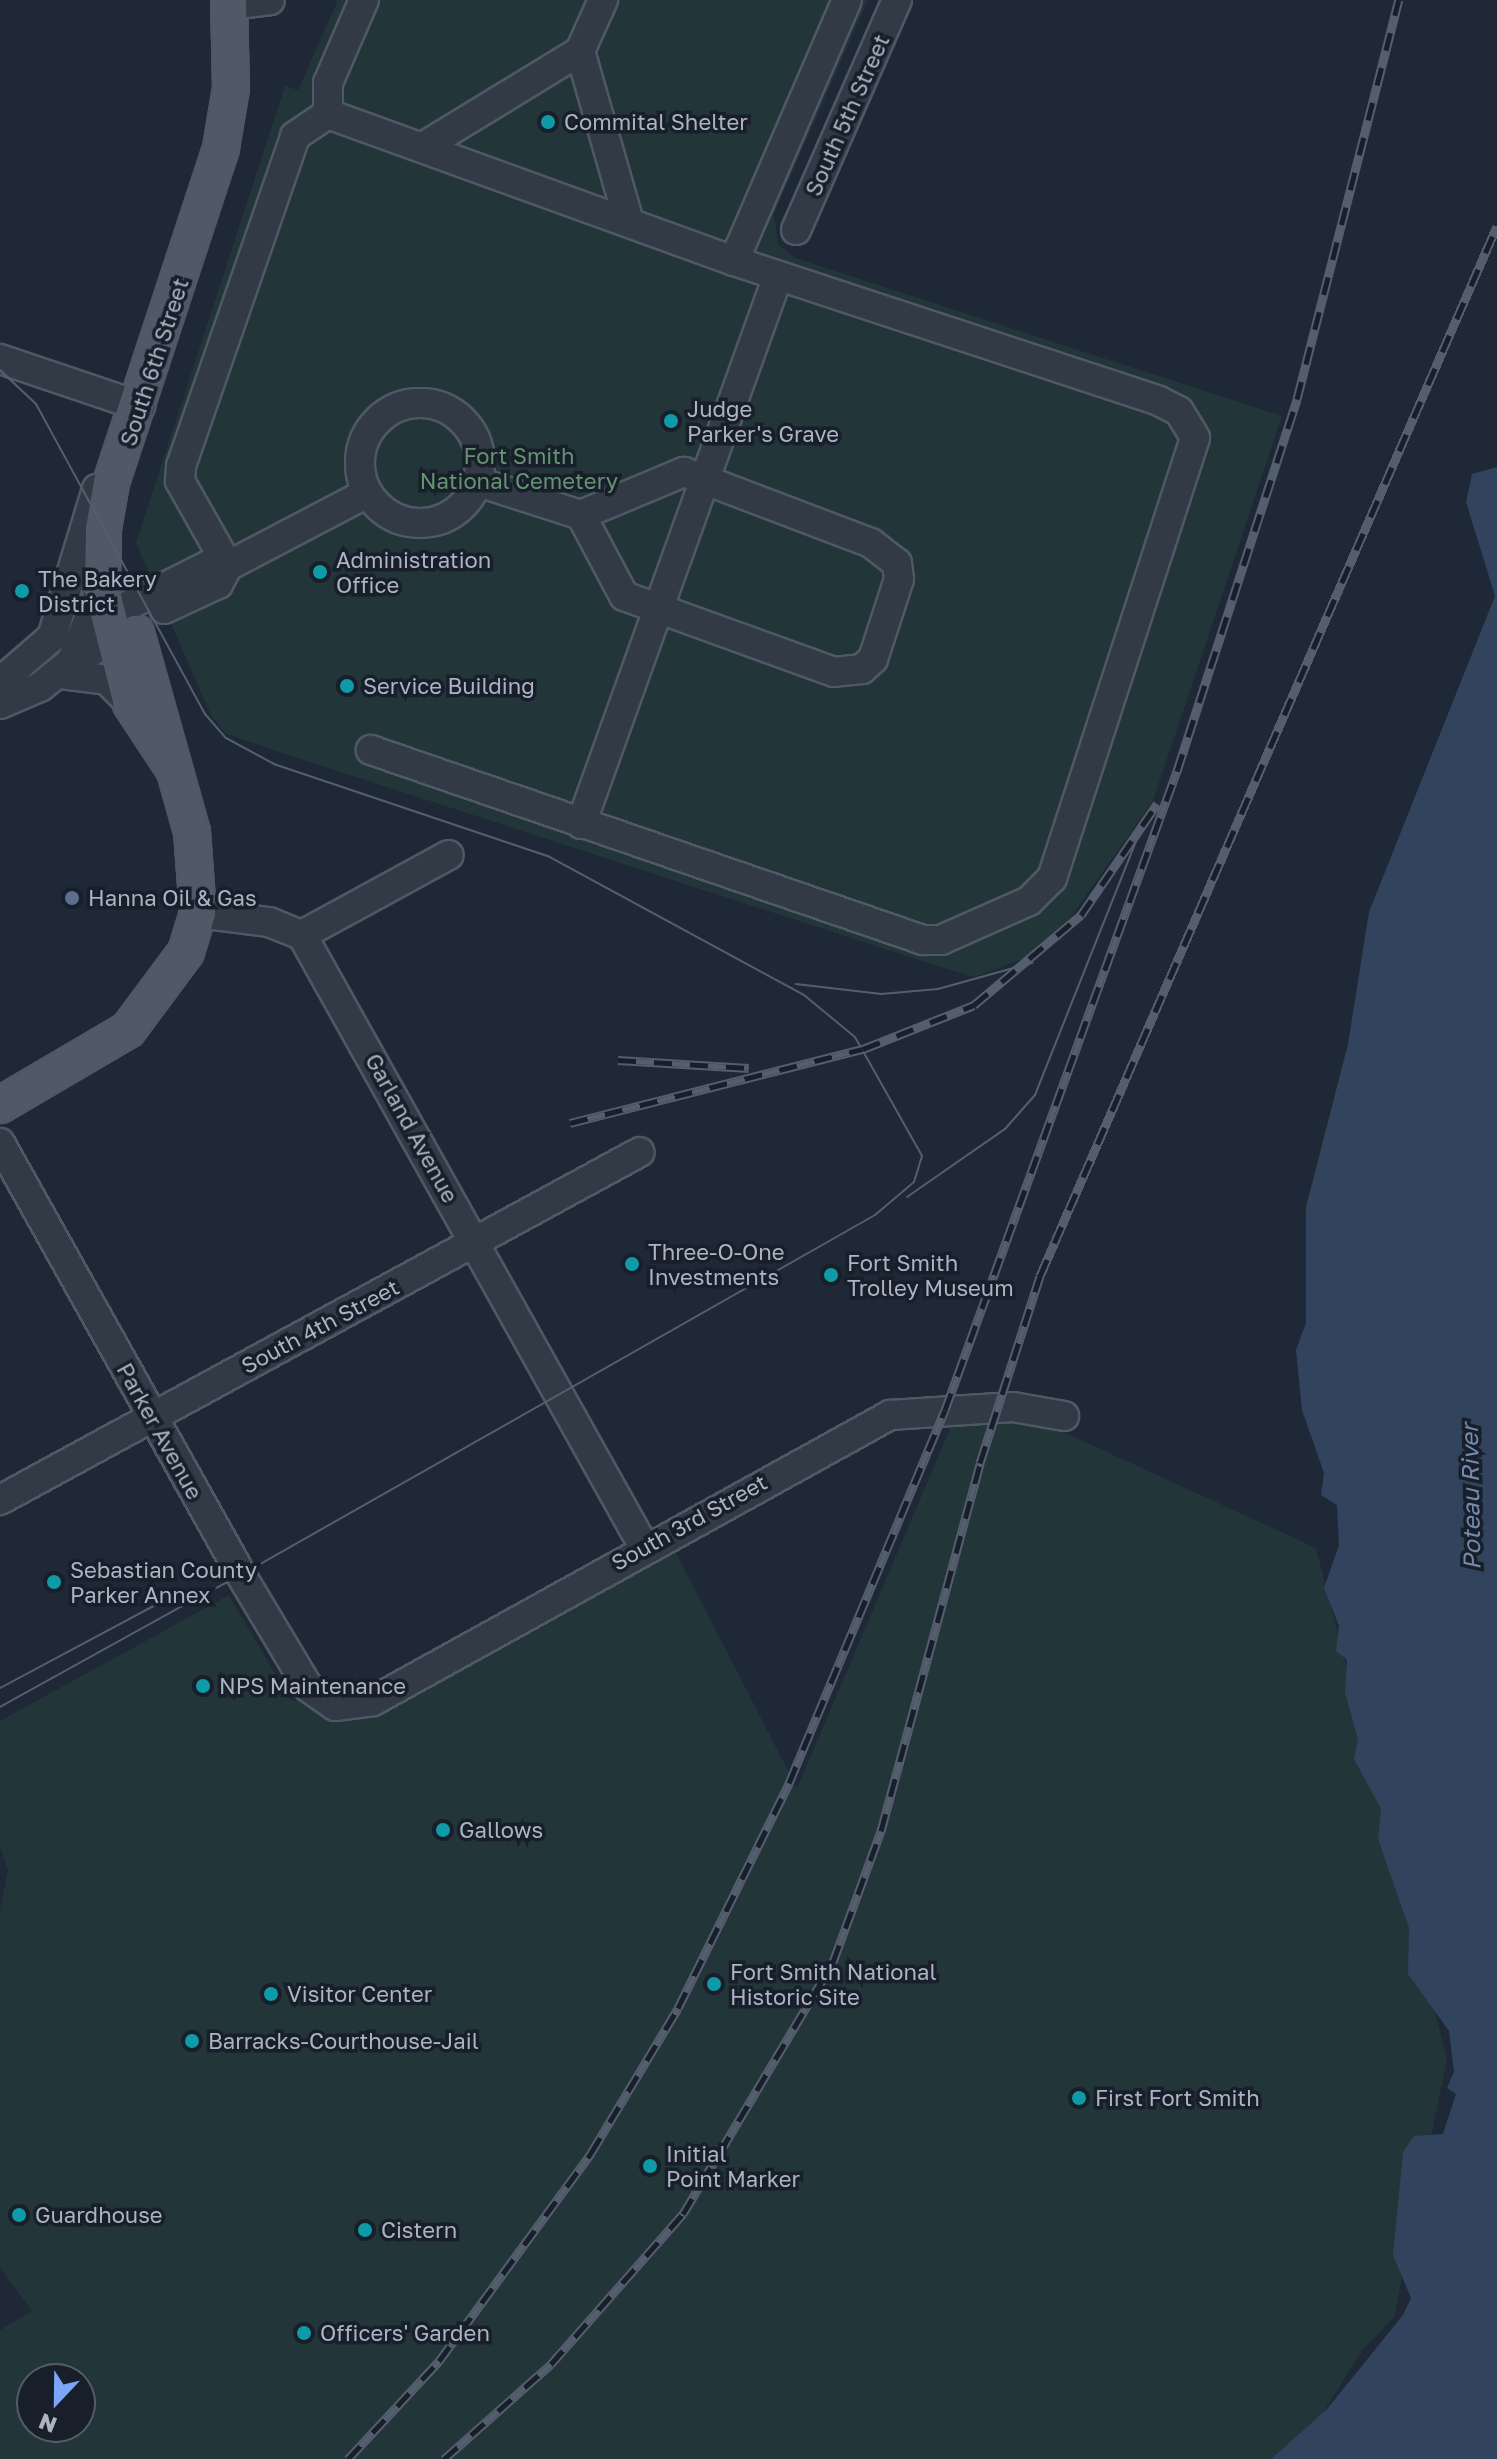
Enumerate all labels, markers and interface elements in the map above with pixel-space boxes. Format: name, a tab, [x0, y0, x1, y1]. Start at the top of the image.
street label: South 5th Street	[800, 30, 894, 200]
place label: Commital Shelter	[564, 109, 748, 135]
marker: Commital Shelter	[539, 113, 557, 131]
street label: South 6th Street	[114, 275, 194, 449]
place label: Judge Parker's Grave	[687, 395, 839, 446]
marker: Judge Parker's Grave	[662, 412, 680, 430]
park label: Fort Smith National Cemetery	[420, 442, 618, 494]
place label: Administration Office	[336, 546, 491, 598]
marker: Administration Office	[311, 563, 329, 581]
place label: The Bakery District	[38, 565, 157, 616]
marker: The Bakery District	[13, 582, 31, 600]
place label: Service Building	[363, 673, 535, 699]
marker: Service Building	[338, 677, 356, 695]
place label: Hanna Oil & Gas	[88, 885, 257, 911]
marker: Hanna Oil & Gas	[63, 889, 81, 907]
street label: Garland Avenue	[360, 1049, 464, 1207]
place label: Three-O-One Investments	[648, 1238, 785, 1290]
place label: Fort Smith Trolley Museum	[847, 1249, 1014, 1300]
marker: Three-O-One Investments	[623, 1255, 641, 1273]
marker: Fort Smith Trolley Museum	[822, 1266, 840, 1284]
street label: South 4th Street	[237, 1273, 403, 1379]
street label: Parker Avenue	[112, 1358, 208, 1504]
water label: Poteau River	[1454, 1424, 1486, 1570]
street label: South 3rd Street	[607, 1468, 771, 1576]
place label: Sebastian County Parker Annex	[70, 1556, 257, 1608]
marker: Sebastian County Parker Annex	[45, 1573, 63, 1591]
place label: NPS Maintenance	[219, 1673, 406, 1699]
marker: NPS Maintenance	[194, 1677, 212, 1695]
place label: Gallows	[459, 1817, 543, 1843]
marker: Gallows	[434, 1821, 452, 1839]
place label: Fort Smith National Historic Site	[730, 1958, 936, 2010]
marker: Fort Smith National Historic Site	[705, 1975, 723, 1993]
place label: Visitor Center	[287, 1981, 432, 2007]
marker: Visitor Center	[262, 1985, 280, 2003]
place label: Barracks-Courthouse-Jail	[208, 2028, 479, 2054]
marker: Barracks-Courthouse-Jail	[183, 2032, 201, 2050]
place label: First Fort Smith	[1095, 2085, 1260, 2111]
marker: First Fort Smith	[1070, 2089, 1088, 2107]
place label: Initial Point Marker	[666, 2140, 800, 2192]
marker: Initial Point Marker	[641, 2157, 659, 2175]
place label: Guardhouse	[35, 2202, 163, 2228]
marker: Guardhouse	[10, 2206, 28, 2224]
place label: Cistern	[381, 2217, 457, 2243]
marker: Cistern	[356, 2221, 374, 2239]
place label: Officers' Garden	[320, 2320, 490, 2346]
marker: Officers' Garden	[295, 2324, 313, 2342]
north arrow	[16, 2363, 96, 2443]
text: N	[35, 2408, 60, 2440]

